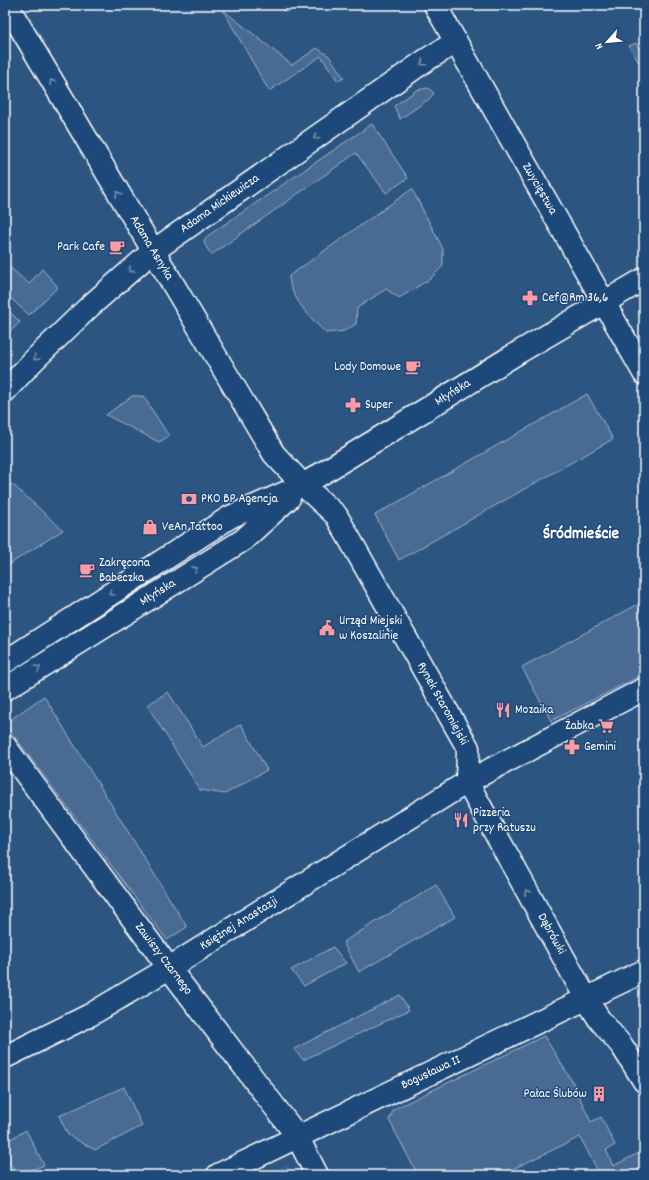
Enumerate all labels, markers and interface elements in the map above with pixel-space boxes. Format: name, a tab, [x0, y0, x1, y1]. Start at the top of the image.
north arrow	[587, 22, 627, 62]
text: N	[591, 39, 608, 52]
one-way arrow	[420, 58, 427, 66]
one-way arrow	[50, 79, 57, 86]
one-way arrow	[314, 132, 321, 139]
street label: Zwycięstwa	[516, 159, 562, 219]
street label: Adama Mickiewicza	[176, 169, 264, 238]
one-way arrow	[116, 191, 123, 198]
street label: Adama Asnyka	[124, 212, 178, 285]
place label: Park Cafe	[57, 238, 105, 257]
cafe icon: Park Cafe	[108, 238, 126, 256]
one-way arrow	[129, 265, 136, 272]
pharmacy icon: Cef@Rm 36,6	[521, 289, 539, 307]
place label: Cef@Rm 36,6	[542, 289, 608, 308]
one-way arrow	[33, 353, 41, 361]
place label: Lody Domowe	[334, 358, 401, 377]
cafe icon: Lody Domowe	[404, 358, 422, 376]
street label: Młyńska	[431, 374, 475, 411]
pharmacy icon: Super	[344, 396, 362, 414]
place label: Super	[365, 396, 393, 415]
bank icon: PKO BP Agencja	[180, 490, 198, 508]
place label: PKO BP Agencja	[201, 490, 279, 509]
shop icon: VeAn Tattoo	[141, 518, 159, 536]
place label: VeAn Tattoo	[162, 518, 223, 537]
district label: Śródmieście	[543, 523, 619, 547]
place label: Zakręcona Babeczka	[99, 554, 151, 588]
cafe icon: Zakręcona Babeczka	[78, 561, 96, 579]
one-way arrow	[191, 567, 198, 574]
street label: Młyńska	[136, 574, 180, 611]
one-way arrow	[109, 589, 116, 596]
place label: Urząd Miejski w Koszalinie	[339, 612, 403, 646]
public building icon: Urząd Miejski w Koszalinie	[318, 619, 336, 637]
street label: Rynek Staromiejski	[411, 659, 473, 750]
one-way arrow	[34, 665, 41, 673]
restaurant icon: Mozaika	[494, 701, 512, 719]
place label: Mozaika	[515, 701, 554, 720]
place label: Żabka	[565, 717, 595, 736]
supermarket icon: Żabka	[597, 717, 615, 735]
pharmacy icon: Gemini	[563, 738, 581, 756]
place label: Gemini	[584, 738, 617, 757]
place label: Pizzeria przy Ratuszu	[473, 804, 536, 838]
restaurant icon: Pizzeria przy Ratuszu	[452, 811, 470, 829]
one-way arrow	[524, 889, 531, 896]
street label: Księżnej Anastazji	[196, 892, 282, 956]
street label: Dąbrówki	[532, 910, 570, 959]
street label: Zawiszy Czarnego	[129, 919, 197, 1000]
street label: Bogusława II	[398, 1051, 464, 1095]
place label: Pałac Ślubów	[524, 1085, 587, 1104]
building icon: Pałac Ślubów	[590, 1085, 608, 1103]

